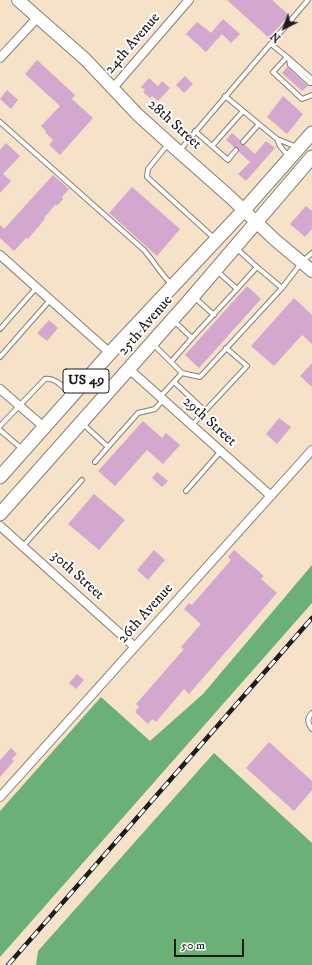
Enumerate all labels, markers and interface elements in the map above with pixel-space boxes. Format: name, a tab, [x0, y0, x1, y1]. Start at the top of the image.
north arrow	[264, 8, 304, 48]
street label: 24th Avenue	[102, 10, 164, 78]
text: N	[268, 29, 284, 45]
street label: 28th Street	[143, 96, 205, 154]
street label: 25th Avenue	[115, 292, 177, 360]
road number: US 49	[63, 369, 109, 393]
street label: 29th Street	[178, 393, 240, 451]
street label: 30th Street	[47, 548, 107, 604]
street label: 26th Avenue	[114, 580, 178, 648]
scale bar	[176, 931, 246, 957]
text: 50 m	[181, 938, 205, 953]

